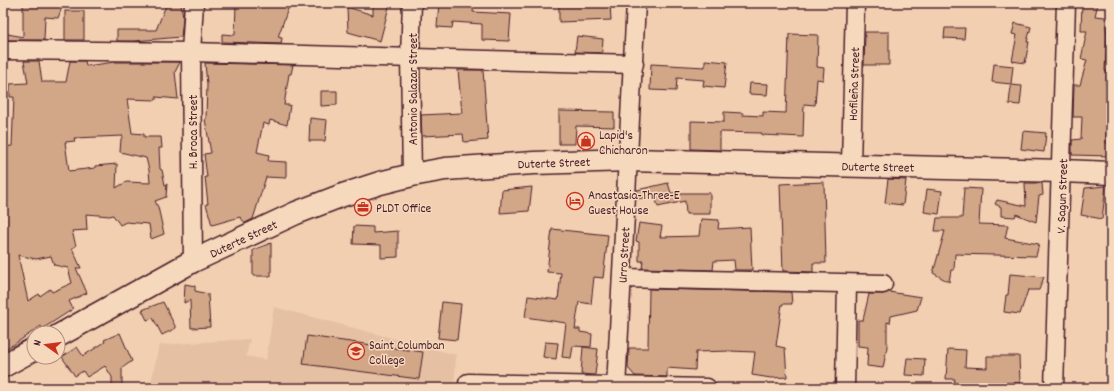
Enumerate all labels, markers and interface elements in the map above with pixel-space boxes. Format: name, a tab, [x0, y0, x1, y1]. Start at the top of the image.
street label: Antonio Salazar Street	[405, 33, 424, 145]
street label: Hofileña Street	[845, 47, 866, 121]
street label: H. Broca Street	[185, 95, 204, 169]
place label: Lapid's Chicharon	[599, 127, 648, 161]
shop icon: Lapid's Chicharon	[576, 131, 596, 151]
street label: Duterte Street	[517, 154, 591, 175]
street label: Duterte Street	[841, 158, 915, 179]
street label: V. Sagun Street	[1053, 158, 1074, 234]
place label: Anastasia-Three-E Guest House	[588, 187, 680, 221]
hotel icon: Anastasia-Three-E Guest House	[565, 191, 585, 211]
office icon: PLDT Office	[353, 197, 373, 217]
place label: PLDT Office	[376, 200, 432, 219]
street label: Duterte Street	[207, 216, 281, 264]
street label: Urro Street	[615, 226, 636, 284]
north arrow	[26, 325, 66, 365]
place label: Saint Columban College	[369, 337, 445, 371]
text: N	[30, 338, 47, 348]
school or university icon: Saint Columban College	[346, 341, 366, 361]

